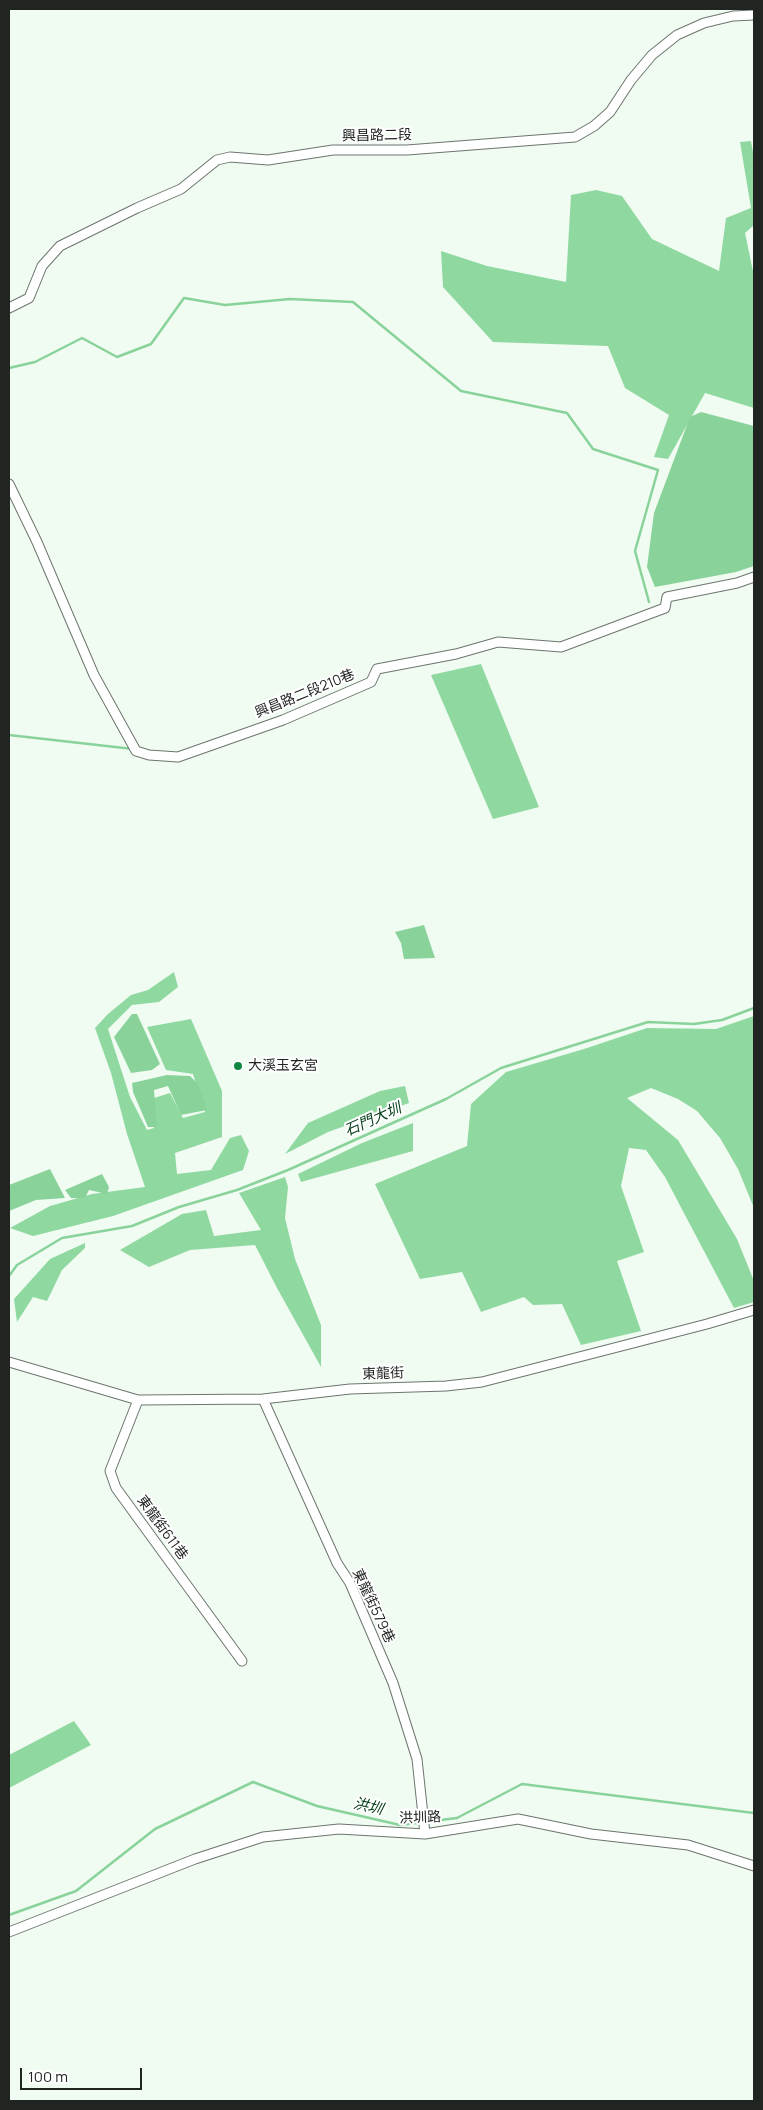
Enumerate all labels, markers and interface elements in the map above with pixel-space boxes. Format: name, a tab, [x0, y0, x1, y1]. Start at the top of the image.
street label: 興昌路二段	[342, 127, 412, 145]
street label: 興昌路二段210巷	[253, 666, 357, 722]
place label: 大溪玉玄宮	[248, 1058, 318, 1074]
marker: 大溪玉玄宮	[232, 1060, 244, 1072]
water label: 石門大圳	[342, 1100, 404, 1140]
street label: 東龍街	[362, 1365, 404, 1383]
street label: 東龍街611巷	[133, 1493, 191, 1563]
street label: 東龍街579巷	[349, 1566, 397, 1646]
water label: 洪圳	[351, 1795, 385, 1819]
street label: 洪圳路	[399, 1809, 441, 1827]
scale bar	[22, 2058, 145, 2090]
text: 100 m	[28, 2066, 68, 2087]

